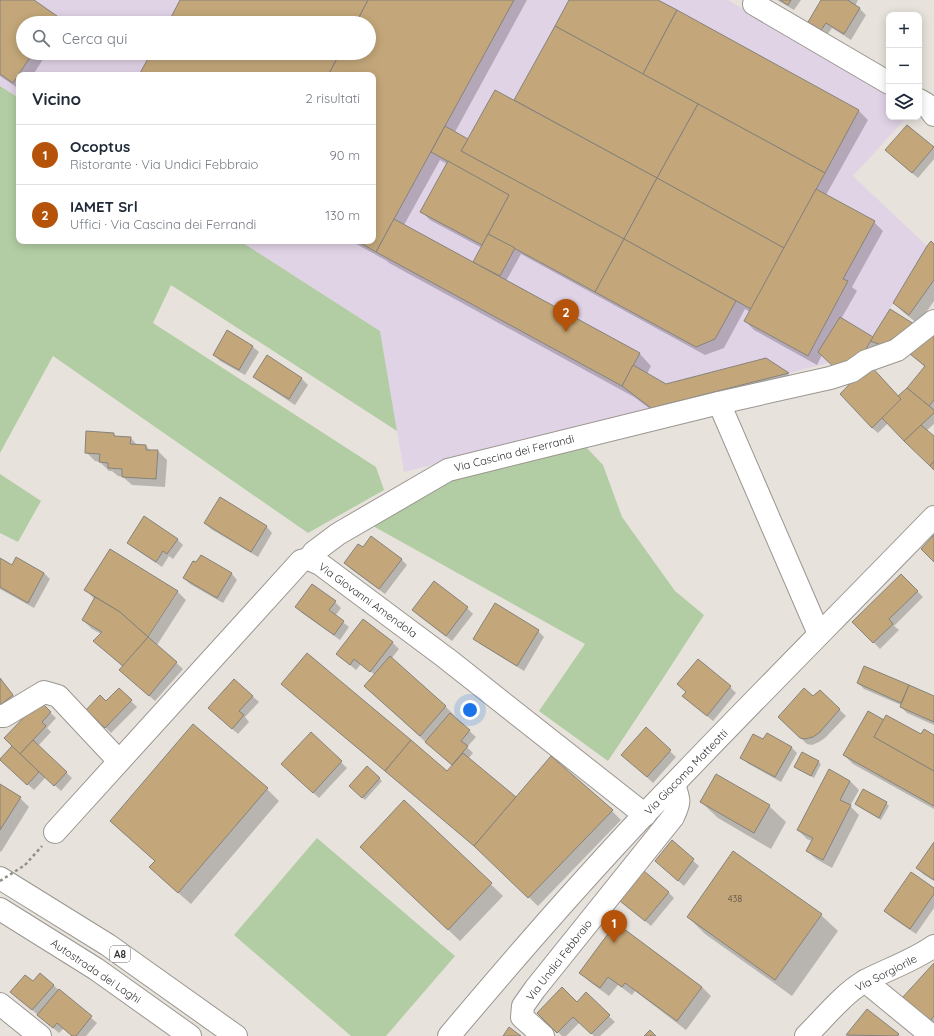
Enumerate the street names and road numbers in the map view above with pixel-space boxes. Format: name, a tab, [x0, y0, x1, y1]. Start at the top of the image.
street label: Via Cascina dei Ferrandi	[452, 431, 576, 475]
street label: Via Giovanni Amendola	[316, 559, 420, 641]
street label: Via Giacomo Matteotti	[641, 726, 731, 818]
street label: Via Undici Febbraio	[523, 916, 595, 1003]
street label: Autostrada dei Laghi	[48, 936, 144, 1006]
road number: A8	[110, 946, 130, 962]
street label: Via Sorgiorile	[853, 951, 919, 995]

